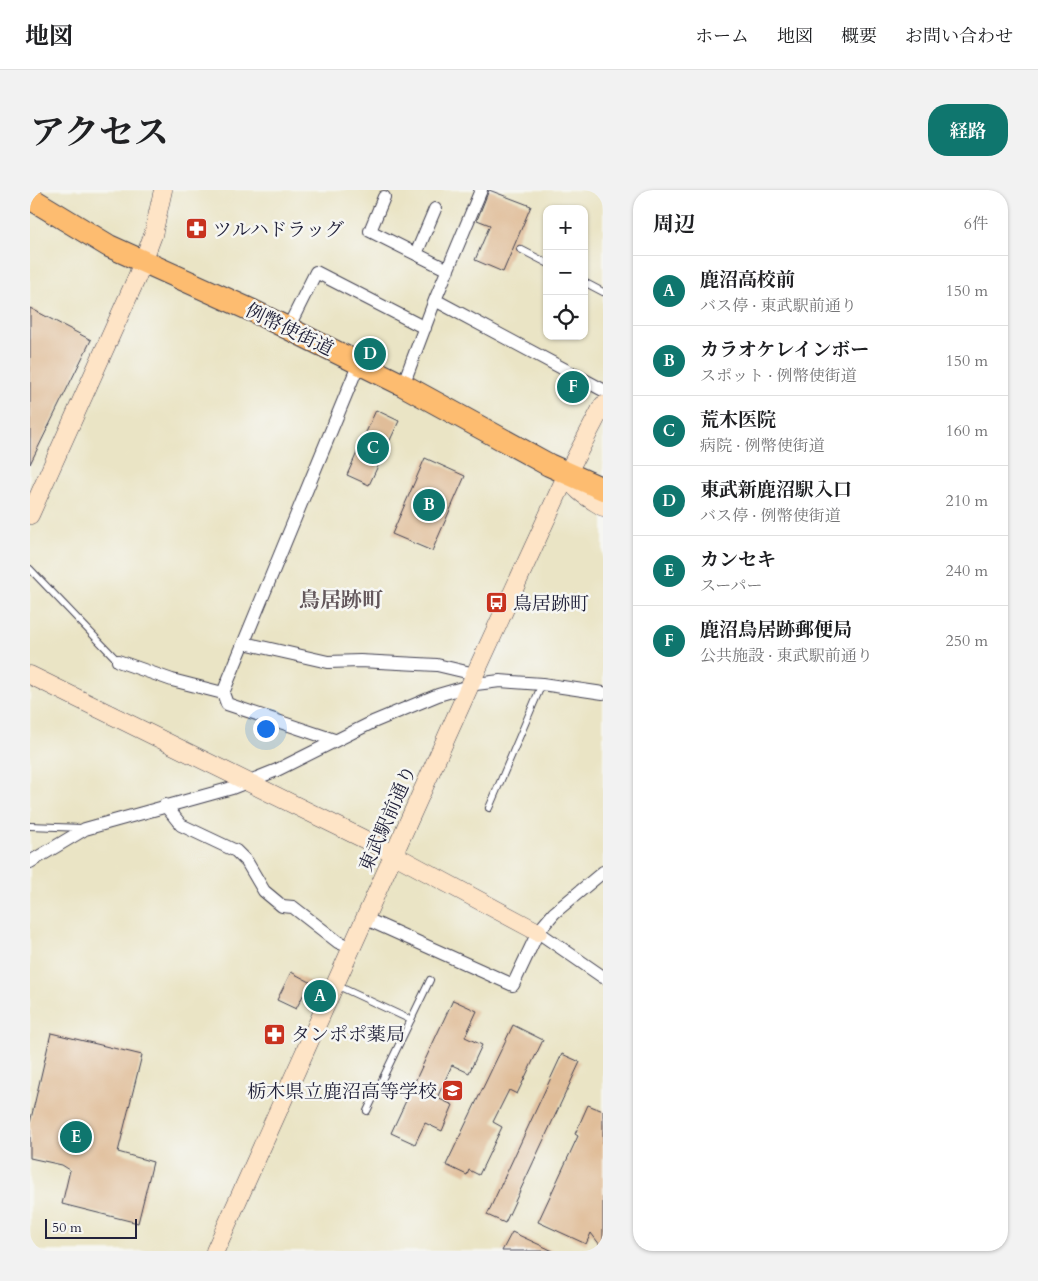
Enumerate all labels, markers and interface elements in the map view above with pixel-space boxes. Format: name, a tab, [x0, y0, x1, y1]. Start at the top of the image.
text: 地図	[25, 20, 73, 53]
text: ホーム	[695, 24, 749, 49]
text: 地図	[777, 24, 813, 49]
text: 概要	[841, 24, 877, 49]
text: お問い合わせ	[905, 24, 1013, 49]
button: 経路	[928, 104, 1008, 156]
text: アクセス	[30, 109, 169, 157]
map controls	[543, 205, 588, 340]
button: +	[543, 205, 588, 250]
text: 周辺	[653, 210, 695, 239]
text: 6件	[964, 213, 988, 235]
pharmacy icon: ツルハドラッグ	[185, 217, 209, 241]
place label: ツルハドラッグ	[213, 217, 344, 243]
button: −	[543, 250, 588, 295]
text: 鹿沼高校前	[700, 267, 795, 293]
text: A	[663, 280, 675, 302]
text: 150 m	[946, 280, 988, 302]
button: locate	[543, 295, 588, 340]
text: バス停 · 東武駅前通り	[700, 295, 857, 317]
street label: 例幣使街道	[241, 297, 338, 362]
pin: D	[354, 335, 386, 373]
text: カラオケレインボー	[700, 337, 869, 363]
text: B	[663, 350, 675, 372]
text: 150 m	[946, 350, 988, 372]
text: スポット · 例幣使街道	[700, 365, 857, 387]
pin: F	[557, 368, 589, 406]
text: 荒木医院	[700, 407, 776, 433]
text: C	[663, 420, 675, 442]
text: 160 m	[946, 420, 988, 442]
pin: C	[357, 429, 389, 467]
text: 病院 · 例幣使街道	[700, 435, 825, 457]
text: 東武新鹿沼駅入口	[700, 477, 852, 503]
pin: B	[413, 486, 445, 524]
text: D	[662, 490, 676, 512]
text: 210 m	[946, 490, 988, 512]
text: バス停 · 例幣使街道	[700, 505, 841, 527]
text: カンセキ	[700, 547, 776, 573]
text: E	[664, 560, 674, 582]
text: 240 m	[946, 560, 988, 582]
text: スーパー	[700, 575, 762, 597]
district label: 鳥居跡町	[299, 586, 383, 615]
bus stop icon: 鳥居跡町	[485, 591, 509, 615]
place label: 鳥居跡町	[513, 591, 589, 617]
text: 鹿沼鳥居跡郵便局	[700, 617, 852, 643]
text: F	[664, 630, 674, 652]
text: 250 m	[946, 630, 988, 652]
text: 公共施設 · 東武駅前通り	[700, 645, 873, 667]
your location	[253, 716, 279, 742]
street label: 東武駅前通り	[353, 761, 423, 876]
pin: A	[304, 977, 336, 1015]
pharmacy icon: タンポポ薬局	[263, 1022, 287, 1046]
place label: タンポポ薬局	[291, 1022, 405, 1048]
place label: 栃木県立鹿沼高等学校	[247, 1079, 437, 1105]
school or university icon: 栃木県立鹿沼高等学校	[441, 1079, 465, 1103]
pin: E	[60, 1118, 92, 1156]
scale bar	[45, 1216, 138, 1239]
text: 50 m	[52, 1218, 82, 1237]

